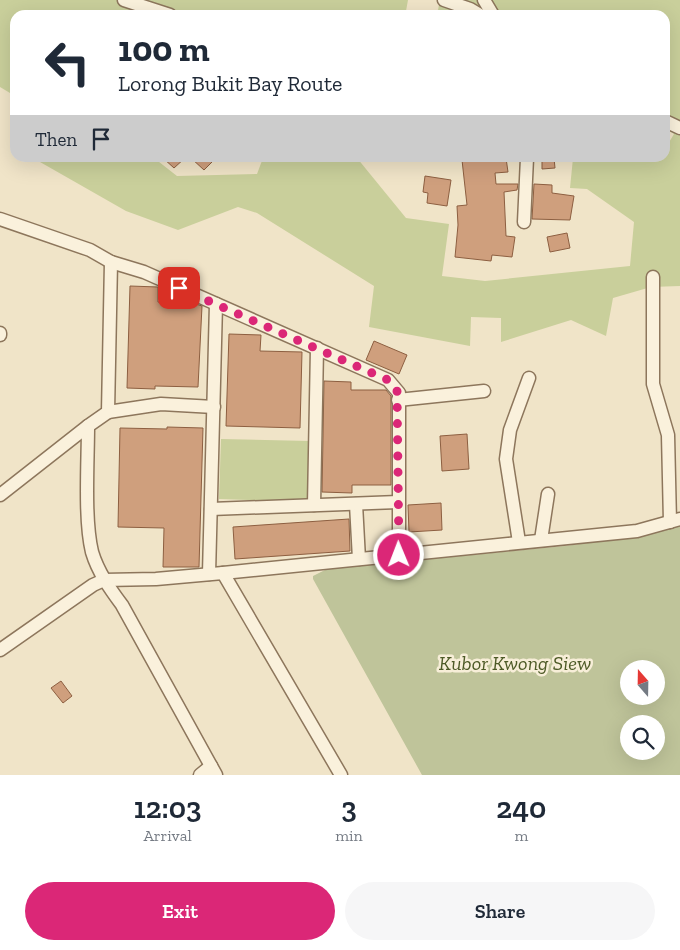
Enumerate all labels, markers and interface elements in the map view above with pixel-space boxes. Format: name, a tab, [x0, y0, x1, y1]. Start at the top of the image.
text: 100 m	[118, 28, 210, 70]
icon: left	[35, 30, 100, 95]
text: Lorong Bukit Bay Route	[118, 70, 342, 97]
icon: arrive	[87, 125, 115, 153]
text: Then	[35, 128, 77, 151]
pin	[158, 267, 200, 309]
icon: arrive	[165, 274, 193, 302]
position arrow	[372, 528, 424, 580]
park label: Kubor Kwong Siew	[439, 651, 591, 675]
north arrow	[620, 660, 665, 705]
map controls	[620, 660, 665, 760]
button: search	[620, 715, 665, 760]
text: 12:03	[134, 790, 201, 826]
text: 3	[341, 790, 357, 826]
text: 240	[496, 790, 546, 826]
text: Arrival	[143, 826, 192, 845]
text: min	[335, 826, 363, 845]
text: m	[514, 826, 528, 845]
button: Exit	[25, 882, 335, 940]
button: Share	[345, 882, 655, 940]

